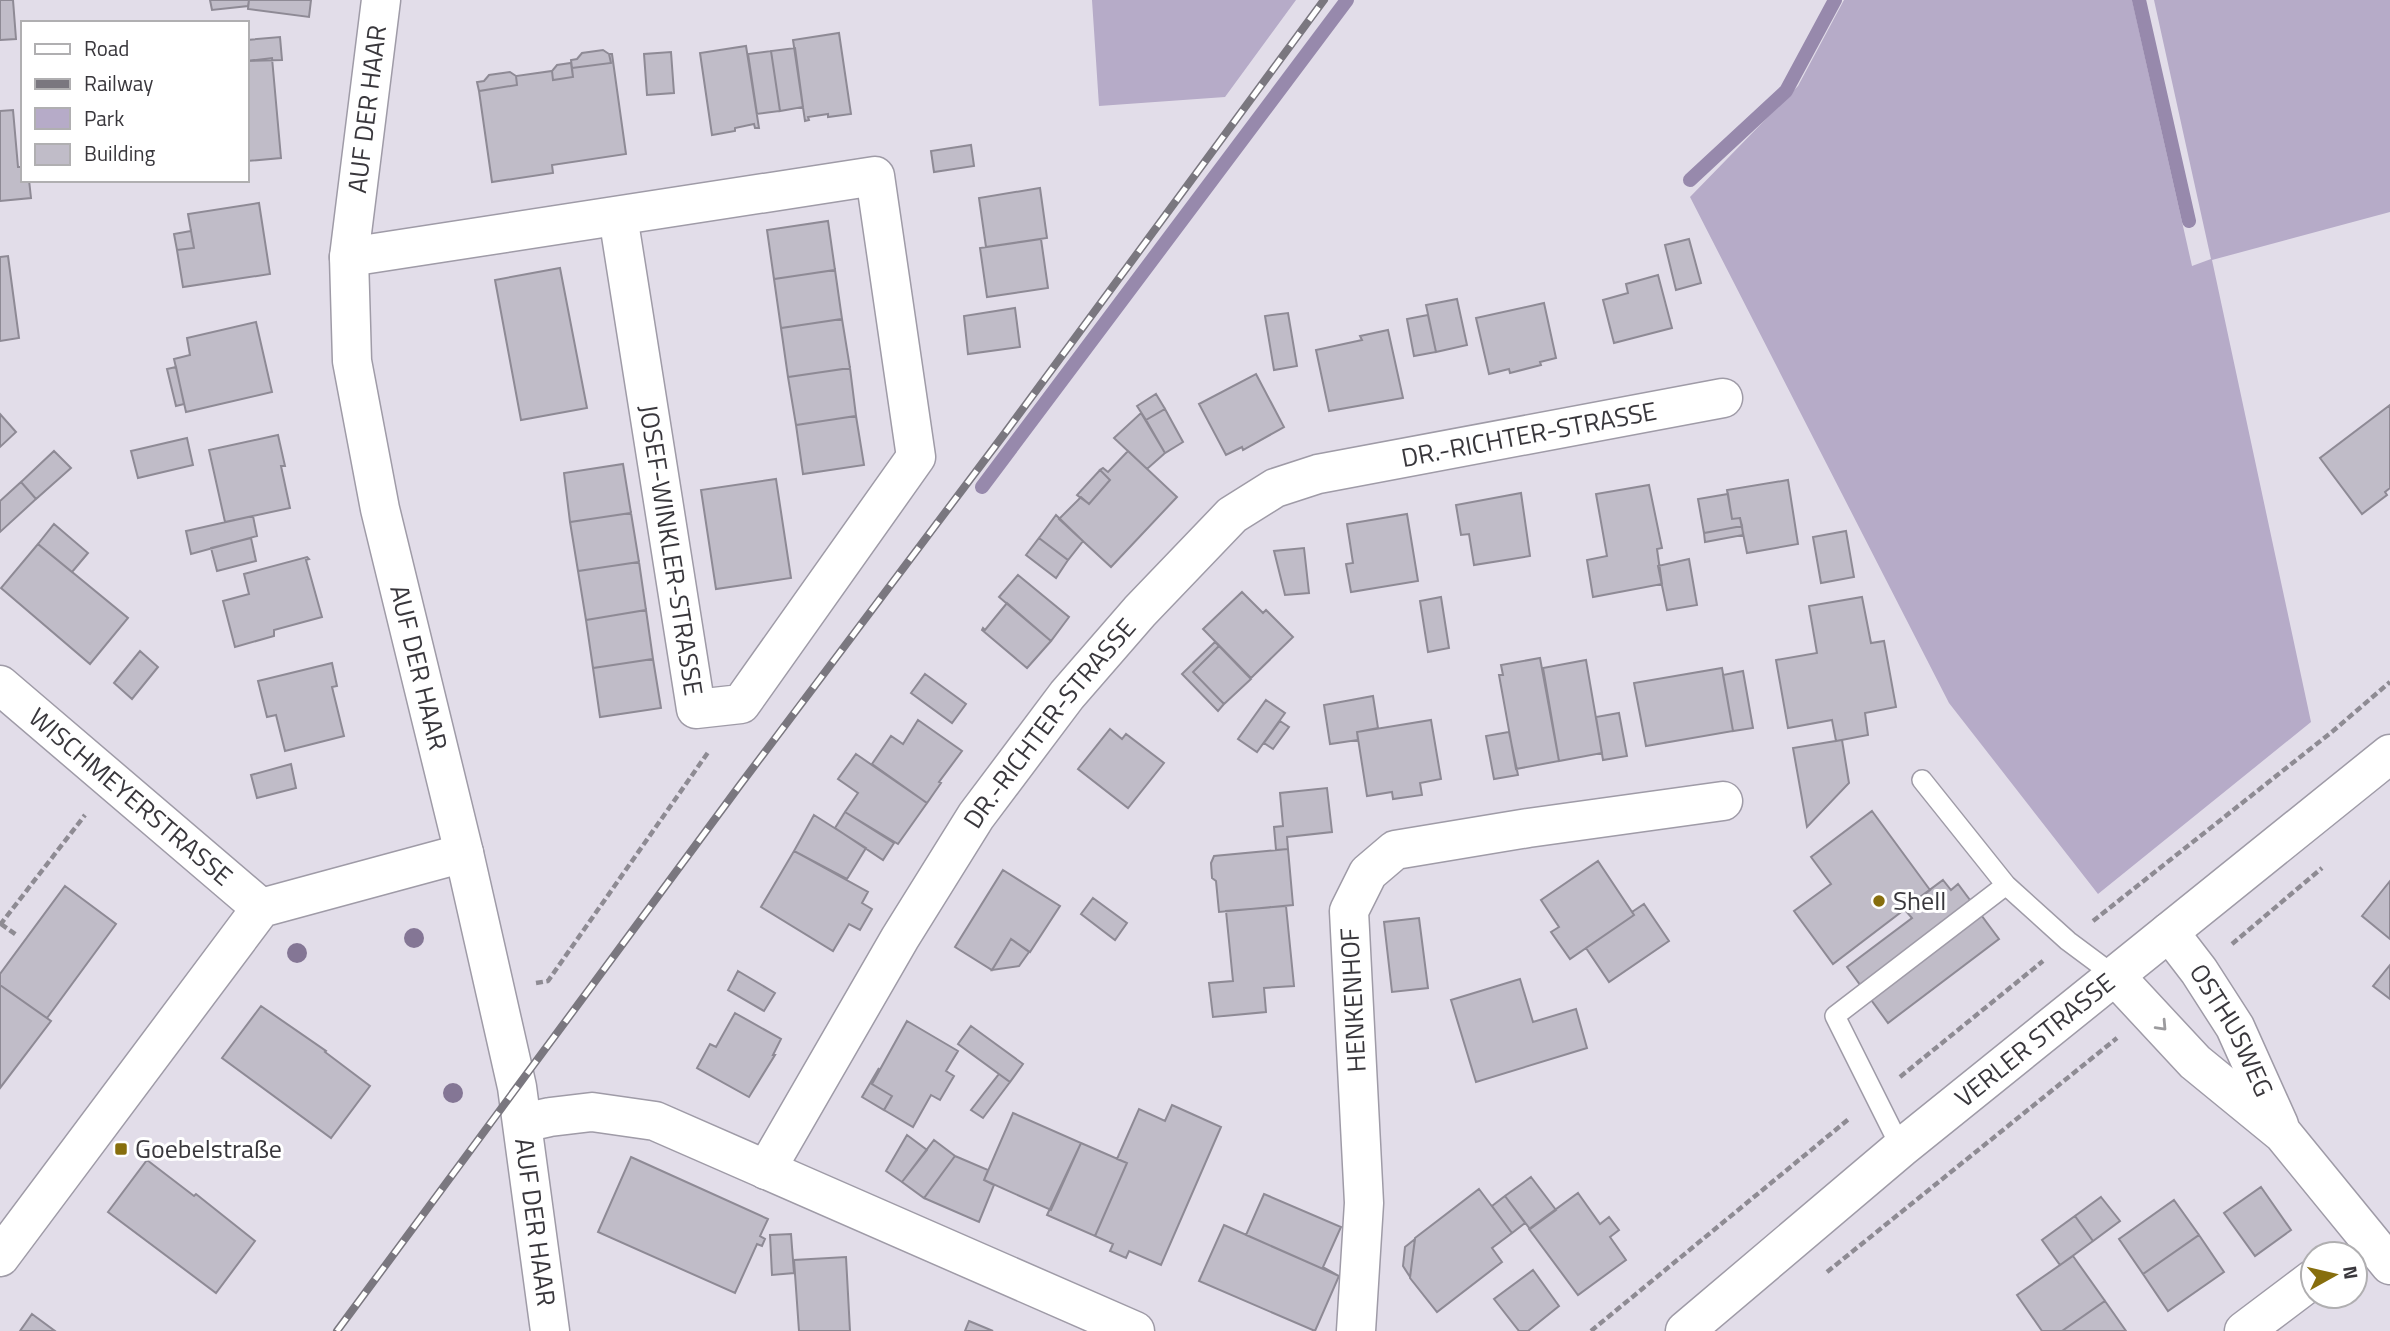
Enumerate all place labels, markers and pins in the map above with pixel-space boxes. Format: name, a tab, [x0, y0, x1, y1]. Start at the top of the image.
place label: Shell	[1893, 881, 1946, 920]
marker: Shell	[1871, 893, 1887, 909]
place label: Goebelstraße	[135, 1129, 282, 1168]
marker: Goebelstraße	[113, 1141, 129, 1157]

